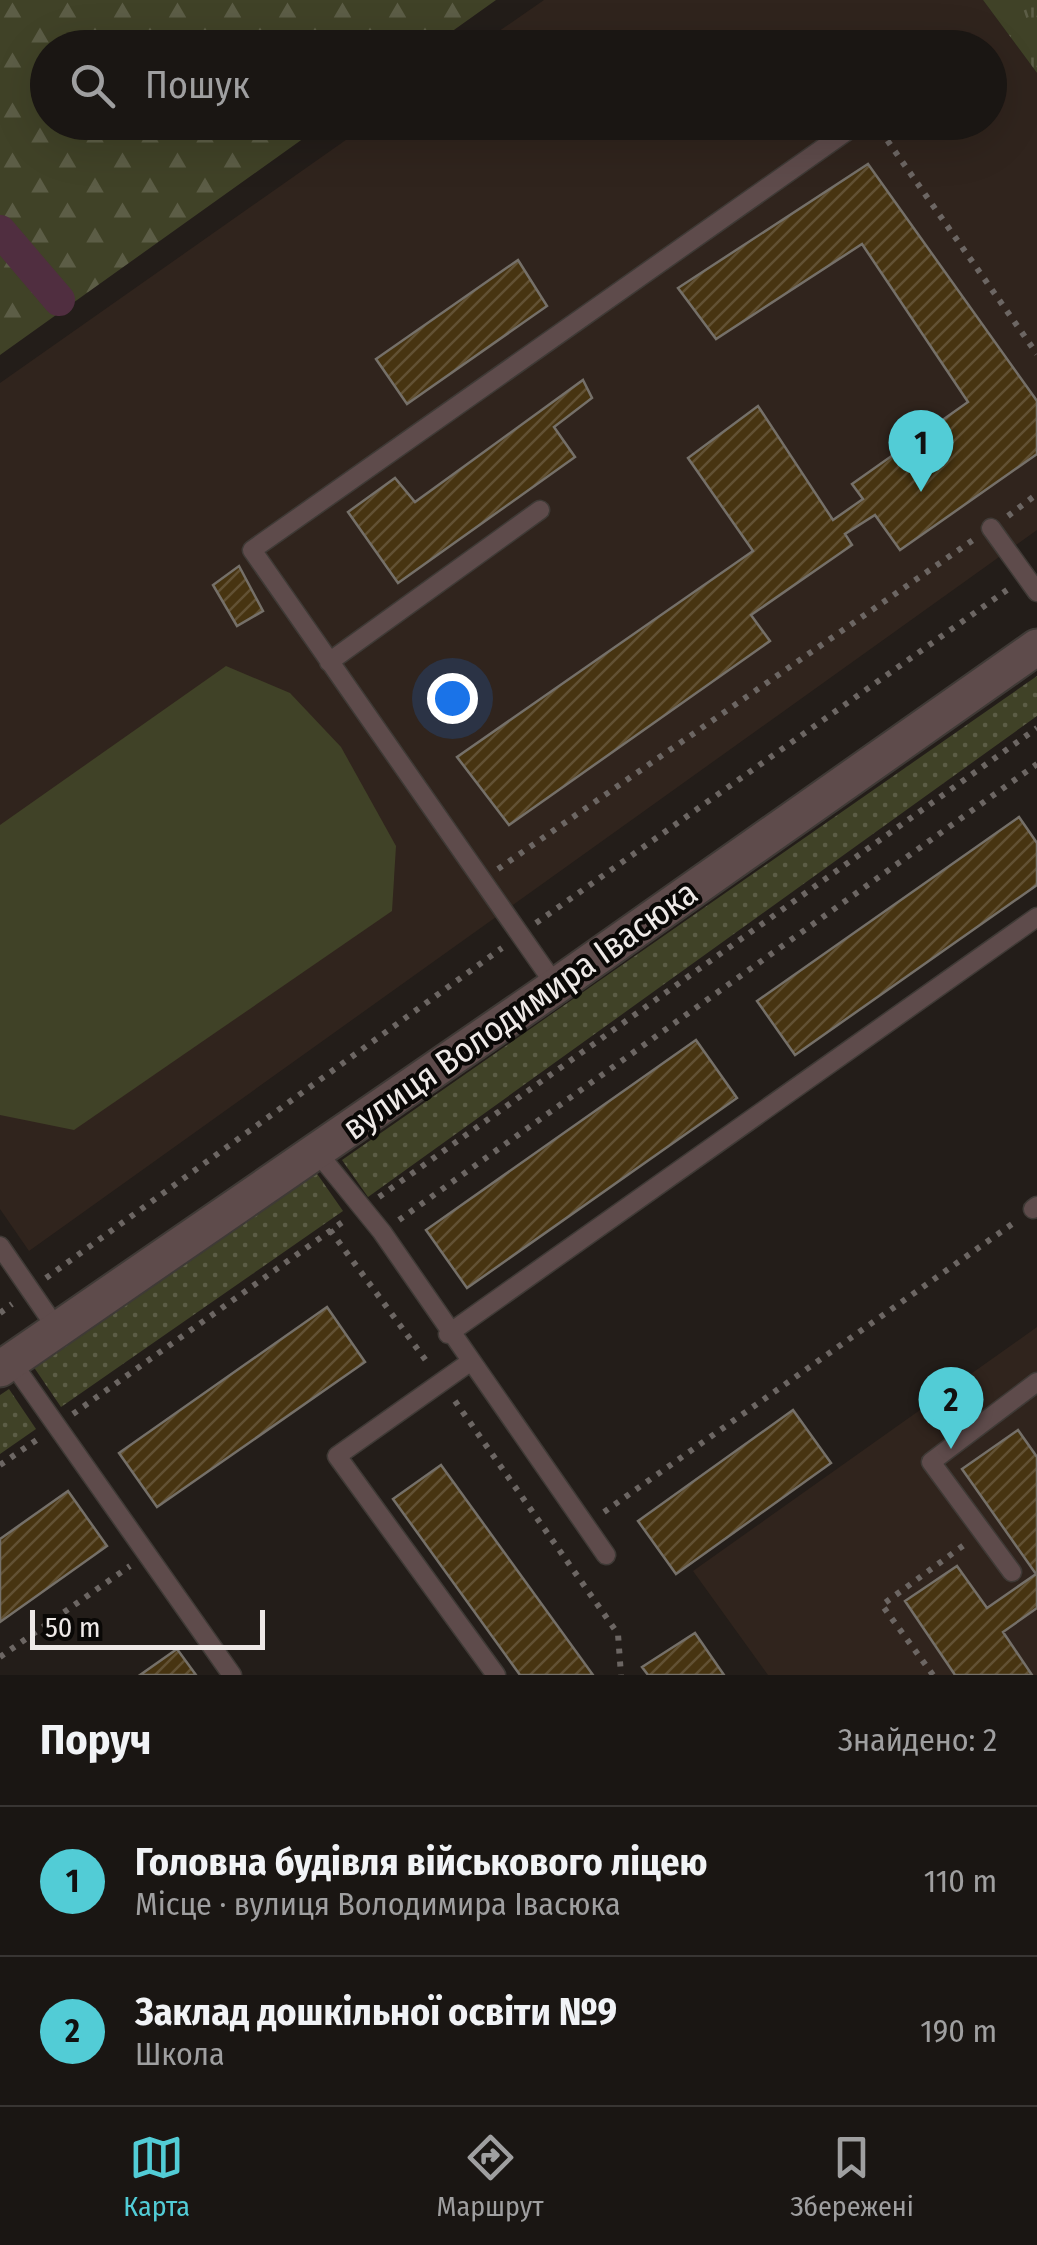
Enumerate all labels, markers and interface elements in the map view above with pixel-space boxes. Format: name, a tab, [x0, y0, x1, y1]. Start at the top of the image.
search box	[30, 30, 1007, 140]
icon: search	[65, 58, 120, 113]
text: Пошук	[145, 62, 250, 108]
pin: 1	[888, 410, 954, 492]
your location	[427, 673, 478, 724]
street label: вулиця Володимира Івасюка	[335, 871, 705, 1149]
pin: 2	[918, 1366, 984, 1449]
scale bar	[30, 1605, 265, 1650]
text: 50 m	[45, 1611, 101, 1644]
text: Поруч	[40, 1715, 151, 1765]
text: Знайдено: 2	[838, 1721, 997, 1759]
text: Головна будівля військового ліцею	[135, 1839, 708, 1885]
text: 1	[66, 1862, 79, 1900]
text: 110 m	[924, 1862, 997, 1900]
text: Місце · вулиця Володимира Івасюка	[135, 1885, 621, 1923]
text: Заклад дошкільної освіти №9	[135, 1989, 617, 2035]
text: 2	[65, 2012, 80, 2050]
text: 190 m	[920, 2012, 997, 2050]
text: Школа	[135, 2035, 225, 2073]
tab: Карта	[123, 2130, 190, 2223]
tab: Маршрут	[437, 2130, 544, 2223]
tab: Збережені	[790, 2130, 914, 2223]

